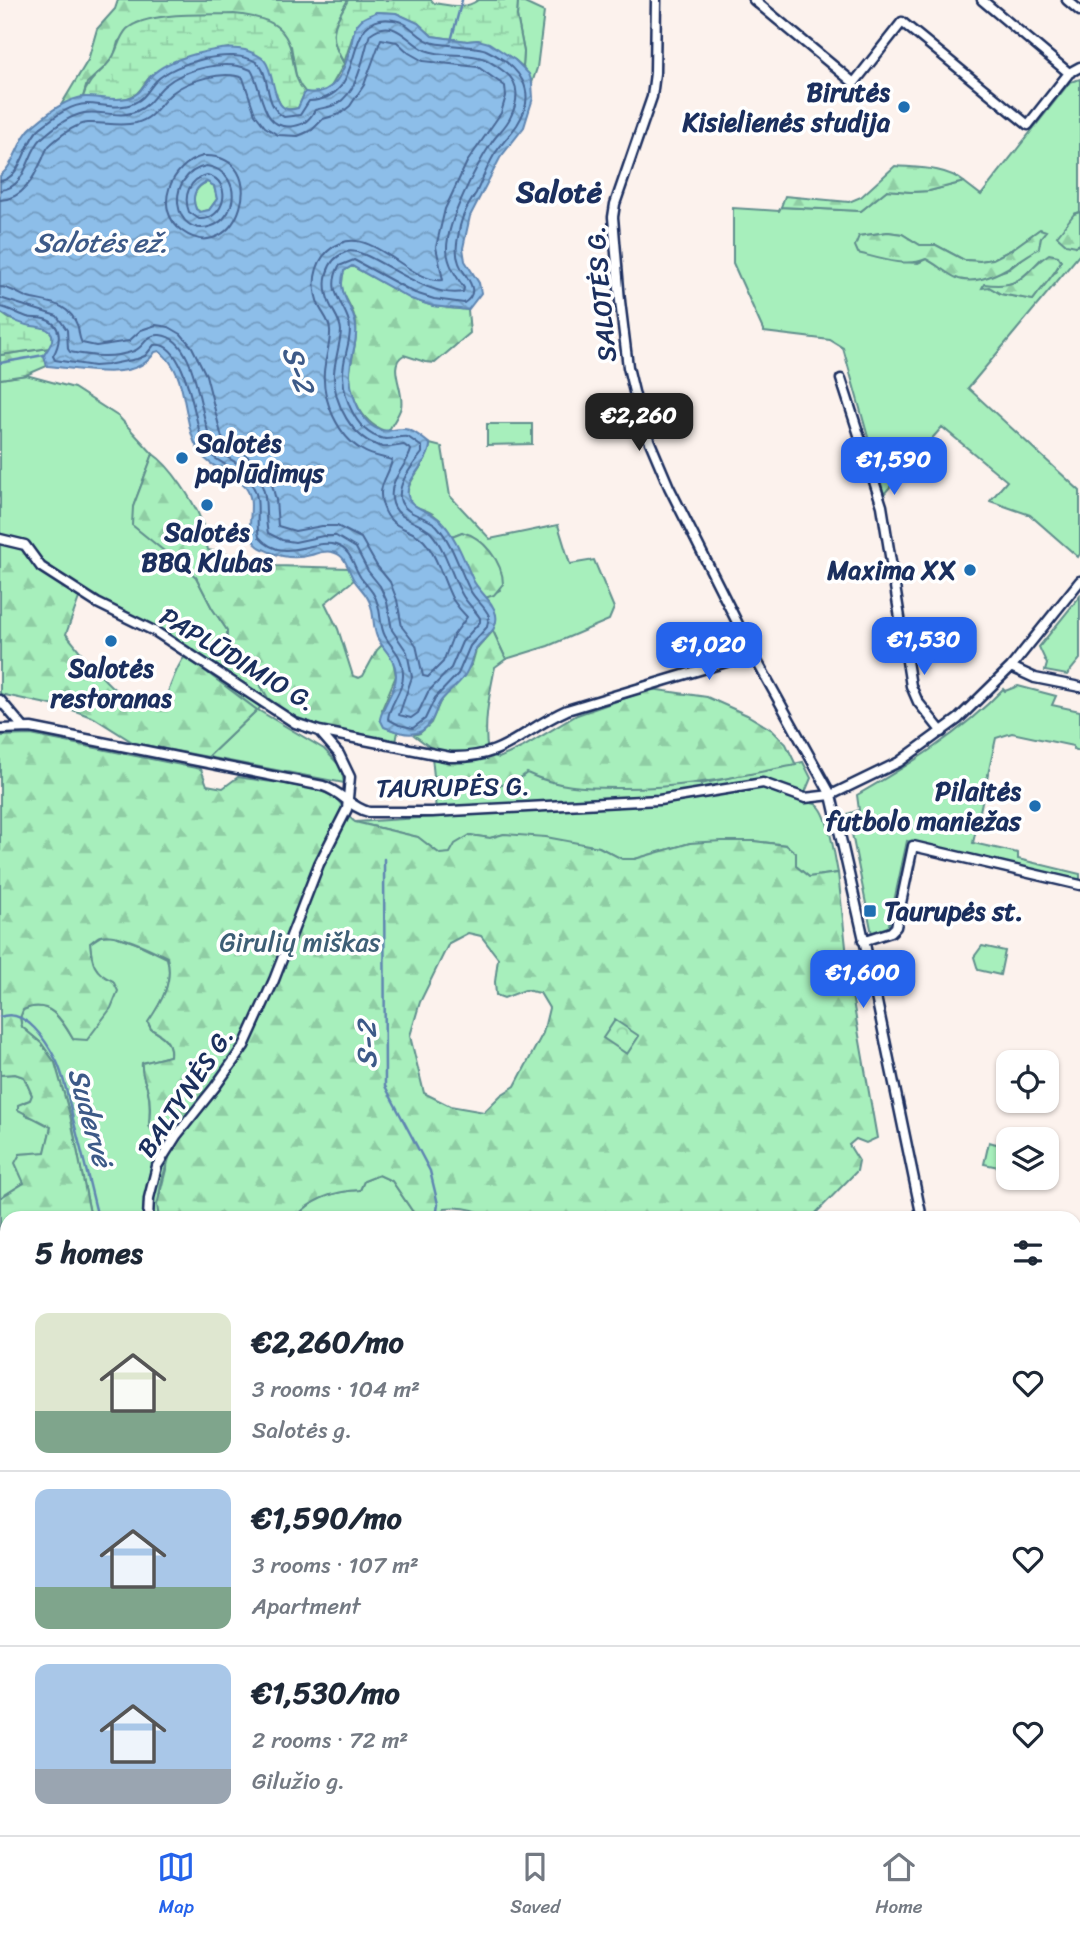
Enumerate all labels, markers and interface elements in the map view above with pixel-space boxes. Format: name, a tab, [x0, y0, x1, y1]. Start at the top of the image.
place label: Birutės Kisielienės studija	[681, 69, 891, 145]
marker: Birutės Kisielienės studija	[896, 99, 912, 115]
district label: Salotė	[515, 165, 603, 219]
water label: Salotės ež.	[34, 218, 168, 267]
street label: SALOTĖS G.	[572, 224, 630, 364]
water label: S-2	[268, 339, 330, 403]
pin: €2,260	[582, 393, 696, 453]
text: €2,260	[601, 395, 677, 436]
place label: Salotės paplūdimys	[194, 420, 325, 496]
pin: €1,590	[837, 438, 951, 497]
text: €1,590	[857, 439, 931, 480]
marker: Salotės paplūdimys	[174, 450, 190, 466]
marker: Salotės BBQ Klubas	[199, 497, 215, 513]
place label: Salotės BBQ Klubas	[141, 509, 274, 585]
place label: Maxima XX	[826, 547, 956, 593]
marker: Maxima XX	[962, 562, 978, 578]
street label: PAPLŪDIMIO G.	[151, 594, 325, 724]
pin: €1,530	[867, 618, 981, 677]
text: €1,530	[888, 619, 960, 660]
pin: €1,020	[652, 622, 766, 682]
text: €1,020	[672, 624, 746, 665]
marker: Salotės restoranas	[103, 633, 119, 649]
place label: Salotės restoranas	[49, 645, 173, 721]
street label: TAURUPĖS G.	[376, 763, 530, 811]
place label: Pilaitės futbolo maniežas	[826, 768, 1022, 844]
marker: Pilaitės futbolo maniežas	[1027, 798, 1043, 814]
place label: Taurupės st.	[884, 888, 1023, 934]
marker: Taurupės st.	[862, 903, 878, 919]
park label: Girulių miškas	[219, 919, 381, 965]
pin: €1,600	[806, 950, 920, 1010]
text: €1,600	[826, 952, 900, 993]
street label: BALTYNĖS G.	[124, 1017, 246, 1167]
water label: S-2	[342, 1018, 391, 1068]
map controls	[996, 1050, 1059, 1190]
button: locate	[996, 1050, 1059, 1113]
water label: Sudervė	[54, 1062, 128, 1176]
button: layers	[996, 1127, 1059, 1190]
text: 5 homes	[35, 1226, 143, 1280]
icon: filters	[1009, 1234, 1047, 1272]
text: €2,260/mo	[252, 1315, 404, 1369]
icon: home	[91, 1341, 175, 1425]
icon: heart	[1009, 1364, 1047, 1402]
text: 3 rooms · 104 m²	[252, 1369, 420, 1410]
text: Salotės g.	[252, 1410, 352, 1451]
text: €1,590/mo	[252, 1491, 402, 1545]
icon: home	[91, 1517, 175, 1601]
icon: heart	[1009, 1540, 1047, 1578]
text: 3 rooms · 107 m²	[252, 1545, 419, 1586]
text: Apartment	[252, 1586, 361, 1627]
text: €1,530/mo	[252, 1666, 400, 1720]
icon: home	[91, 1692, 175, 1776]
icon: heart	[1009, 1715, 1047, 1753]
text: 2 rooms · 72 m²	[252, 1720, 408, 1761]
text: Gilužio g.	[252, 1761, 345, 1802]
tab: Map	[157, 1848, 195, 1923]
tab: Saved	[510, 1848, 560, 1923]
tab: Home	[875, 1848, 923, 1923]

